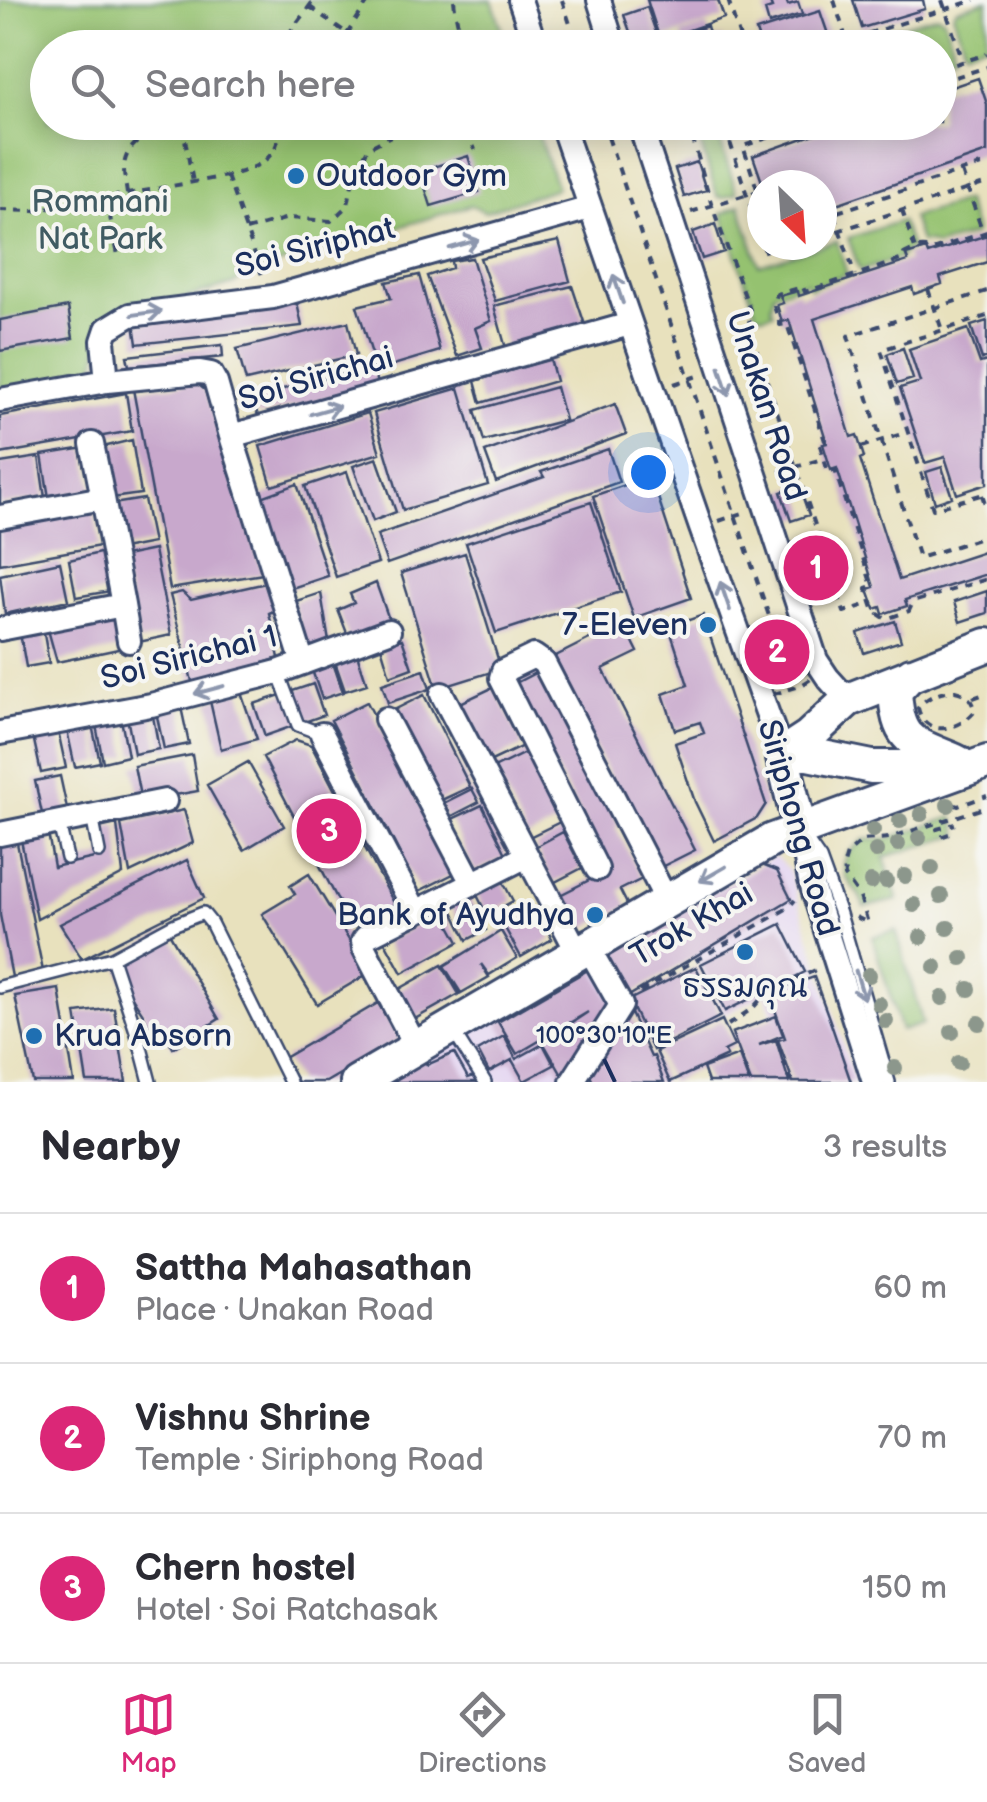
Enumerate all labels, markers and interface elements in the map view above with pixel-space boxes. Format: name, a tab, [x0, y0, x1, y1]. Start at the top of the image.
search box	[30, 30, 957, 140]
icon: search	[65, 58, 120, 113]
text: Search here	[145, 63, 356, 108]
place label: Outdoor Gym	[316, 157, 507, 196]
marker: Outdoor Gym	[285, 165, 307, 187]
north arrow	[747, 170, 837, 260]
park label: Rommani Nat Park	[31, 183, 169, 259]
street label: Soi Siriphat	[231, 209, 399, 287]
one-way arrow	[448, 233, 479, 252]
one-way arrow	[608, 275, 626, 306]
one-way arrow	[130, 303, 163, 322]
street label: Unakan Road	[717, 306, 815, 506]
street label: Soi Sirichai	[234, 338, 398, 420]
one-way arrow	[717, 365, 735, 397]
one-way arrow	[309, 400, 340, 418]
your location	[623, 447, 674, 498]
pin: 1	[784, 530, 848, 606]
one-way arrow	[715, 582, 733, 613]
place label: 7-Eleven	[562, 606, 688, 645]
marker: 7-Eleven	[697, 614, 719, 636]
pin: 2	[744, 614, 810, 690]
street label: Soi Sirichai 1	[97, 617, 281, 699]
one-way arrow	[194, 681, 225, 700]
street label: Siriphong Road	[749, 716, 847, 940]
pin: 3	[296, 794, 362, 868]
one-way arrow	[699, 864, 728, 884]
street label: Trok Khai	[624, 874, 760, 976]
place label: Bank of Ayudhya	[337, 896, 575, 935]
marker: Bank of Ayudhya	[584, 904, 606, 926]
marker: ธรรมคุณ	[734, 941, 756, 963]
place label: ธรรมคุณ	[683, 968, 807, 1010]
one-way arrow	[852, 969, 870, 1000]
place label: Krua Absorn	[54, 1017, 232, 1056]
text: 100°30'10"E	[536, 1020, 672, 1051]
marker: Krua Absorn	[23, 1025, 45, 1047]
text: Nearby	[40, 1122, 180, 1173]
text: 3 results	[823, 1128, 947, 1167]
text: Sattha Mahasathan	[135, 1246, 472, 1291]
text: 1	[66, 1269, 79, 1308]
text: 60 m	[874, 1269, 947, 1308]
text: Place · Unakan Road	[135, 1291, 434, 1330]
text: Vishnu Shrine	[135, 1396, 371, 1441]
text: 2	[63, 1419, 82, 1458]
text: 70 m	[877, 1419, 947, 1458]
text: Temple · Siriphong Road	[135, 1441, 484, 1480]
text: Chern hostel	[135, 1546, 356, 1591]
text: 3	[63, 1569, 82, 1608]
text: 150 m	[862, 1569, 947, 1608]
text: Hotel · Soi Ratchasak	[135, 1591, 437, 1630]
tab: Map	[121, 1687, 177, 1780]
tab: Directions	[418, 1687, 547, 1780]
tab: Saved	[788, 1687, 866, 1780]

